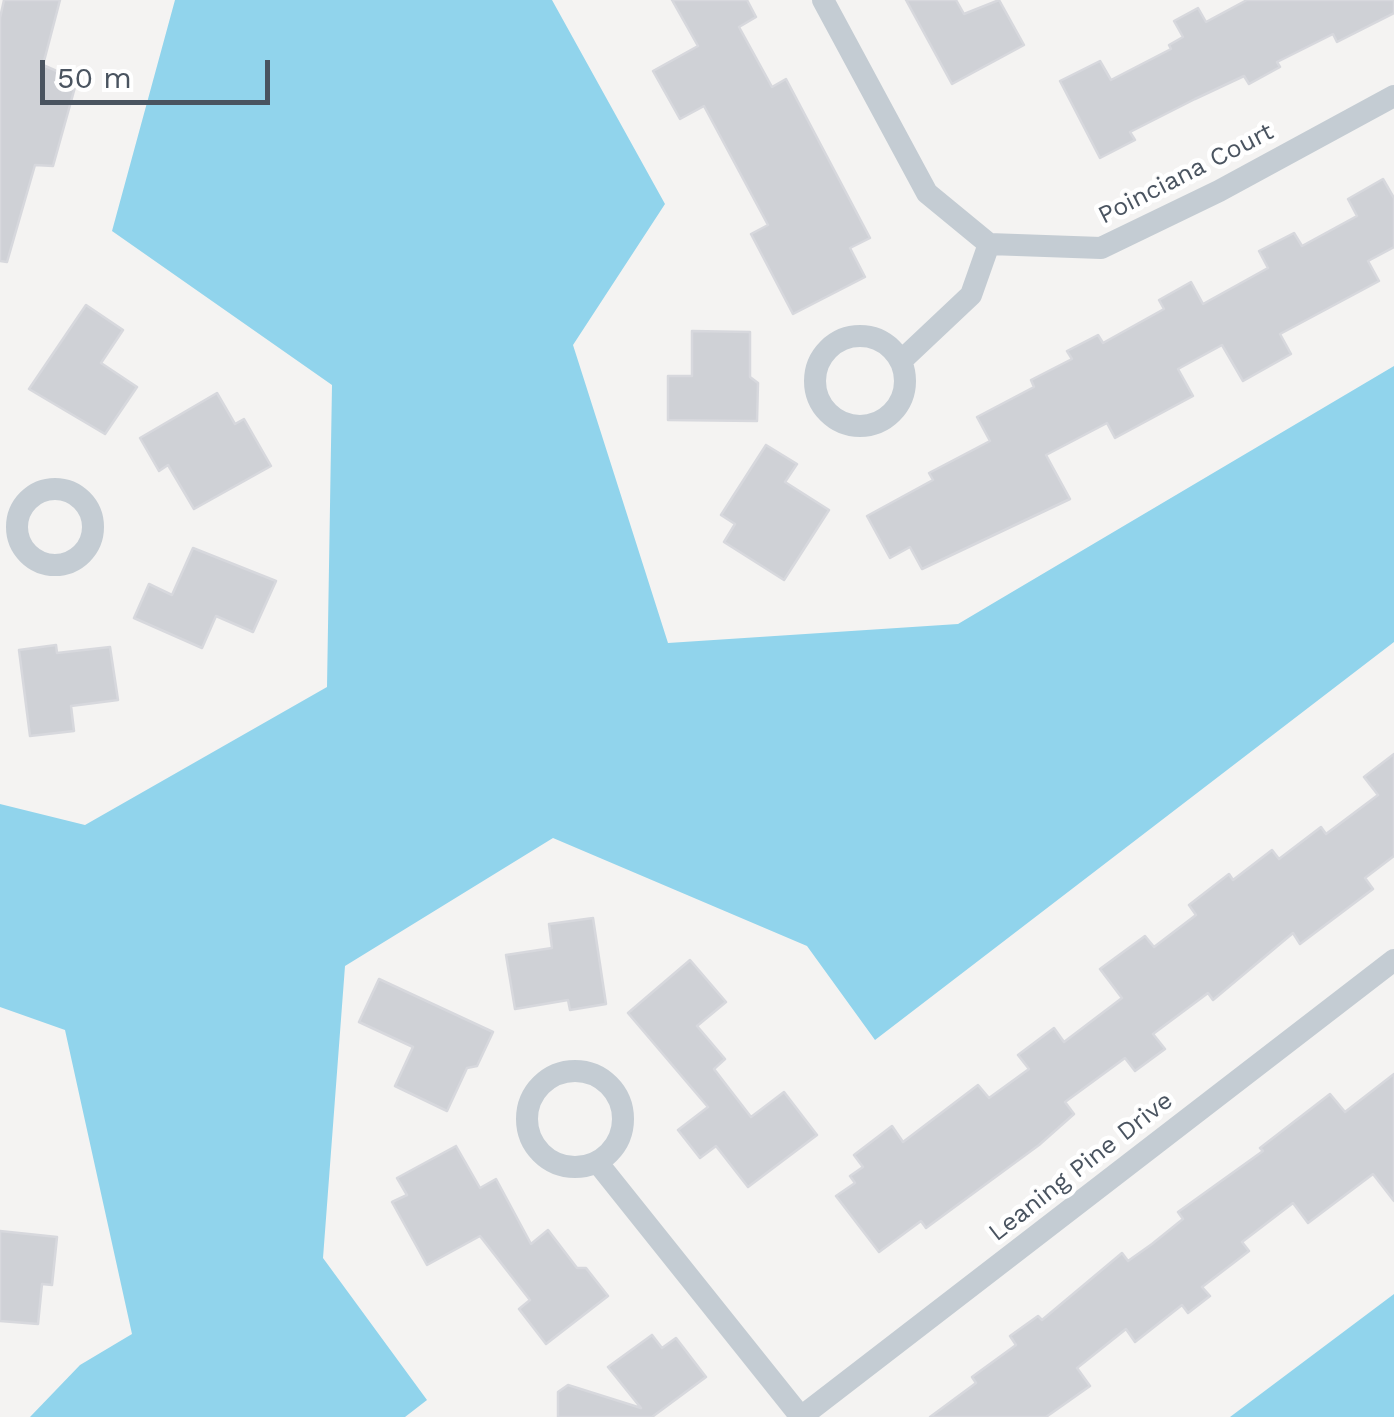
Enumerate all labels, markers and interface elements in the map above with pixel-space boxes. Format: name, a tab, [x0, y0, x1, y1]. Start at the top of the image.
scale bar	[45, 40, 275, 102]
text: 50 m	[57, 60, 132, 95]
street label: Poinciana Court	[1093, 117, 1279, 231]
street label: Leaning Pine Drive	[983, 1086, 1179, 1248]

